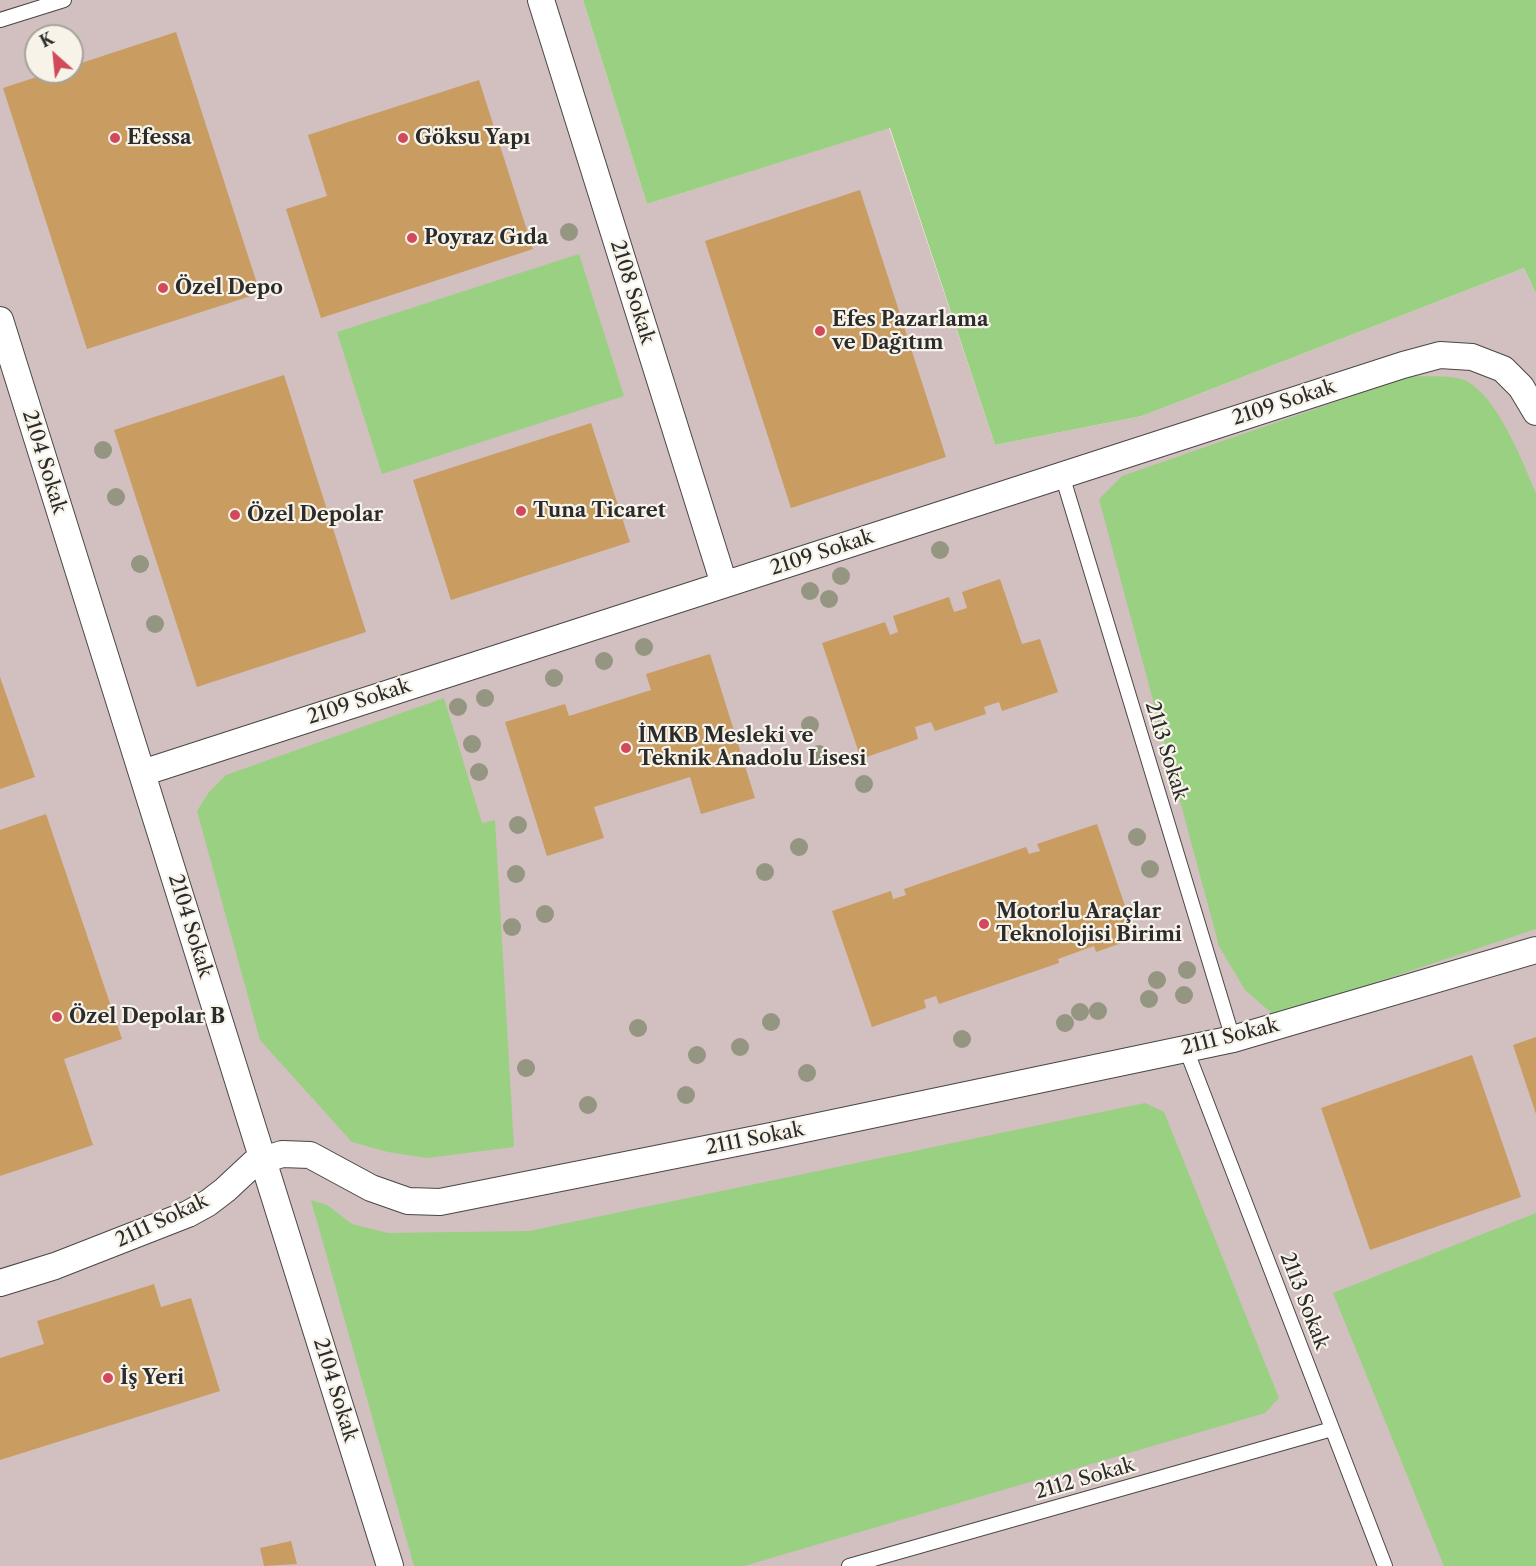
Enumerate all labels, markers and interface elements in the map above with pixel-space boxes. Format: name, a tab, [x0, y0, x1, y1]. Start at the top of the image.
north arrow	[24, 24, 84, 84]
text: K	[37, 28, 57, 52]
place label: Efessa	[127, 126, 192, 150]
place label: Göksu Yapı	[415, 126, 530, 150]
marker: Efessa	[108, 131, 122, 145]
marker: Göksu Yapı	[396, 131, 410, 145]
place label: Poyraz Gıda	[424, 226, 548, 250]
marker: Poyraz Gıda	[405, 231, 419, 245]
street label: 2108 Sokak	[605, 237, 659, 347]
place label: Özel Depo	[175, 276, 283, 300]
marker: Özel Depo	[156, 281, 170, 295]
place label: Efes Pazarlama ve Dağıtım	[832, 308, 988, 355]
marker: Efes Pazarlama ve Dağıtım	[813, 324, 827, 338]
street label: 2109 Sokak	[1229, 375, 1339, 431]
street label: 2104 Sokak	[17, 407, 71, 517]
place label: Tuna Ticaret	[533, 499, 666, 523]
place label: Özel Depolar	[247, 503, 383, 527]
marker: Tuna Ticaret	[514, 504, 528, 518]
marker: Özel Depolar	[228, 508, 242, 522]
street label: 2109 Sokak	[767, 525, 877, 581]
street label: 2109 Sokak	[304, 674, 414, 730]
street label: 2113 Sokak	[1140, 699, 1192, 803]
place label: İMKB Mesleki ve Teknik Anadolu Lisesi	[638, 724, 866, 771]
marker: İMKB Mesleki ve Teknik Anadolu Lisesi	[619, 741, 633, 755]
street label: 2104 Sokak	[163, 871, 217, 981]
place label: Motorlu Araçlar Teknolojisi Birimi	[996, 900, 1182, 947]
marker: Motorlu Araçlar Teknolojisi Birimi	[977, 917, 991, 931]
place label: Özel Depolar B	[69, 1005, 225, 1029]
marker: Özel Depolar B	[50, 1010, 64, 1024]
street label: 2111 Sokak	[1179, 1013, 1281, 1061]
street label: 2111 Sokak	[704, 1118, 806, 1160]
street label: 2111 Sokak	[112, 1189, 212, 1253]
street label: 2113 Sokak	[1274, 1249, 1334, 1353]
street label: 2104 Sokak	[308, 1335, 362, 1445]
place label: İş Yeri	[120, 1366, 184, 1390]
marker: İş Yeri	[101, 1371, 115, 1385]
street label: 2112 Sokak	[1032, 1453, 1138, 1505]

